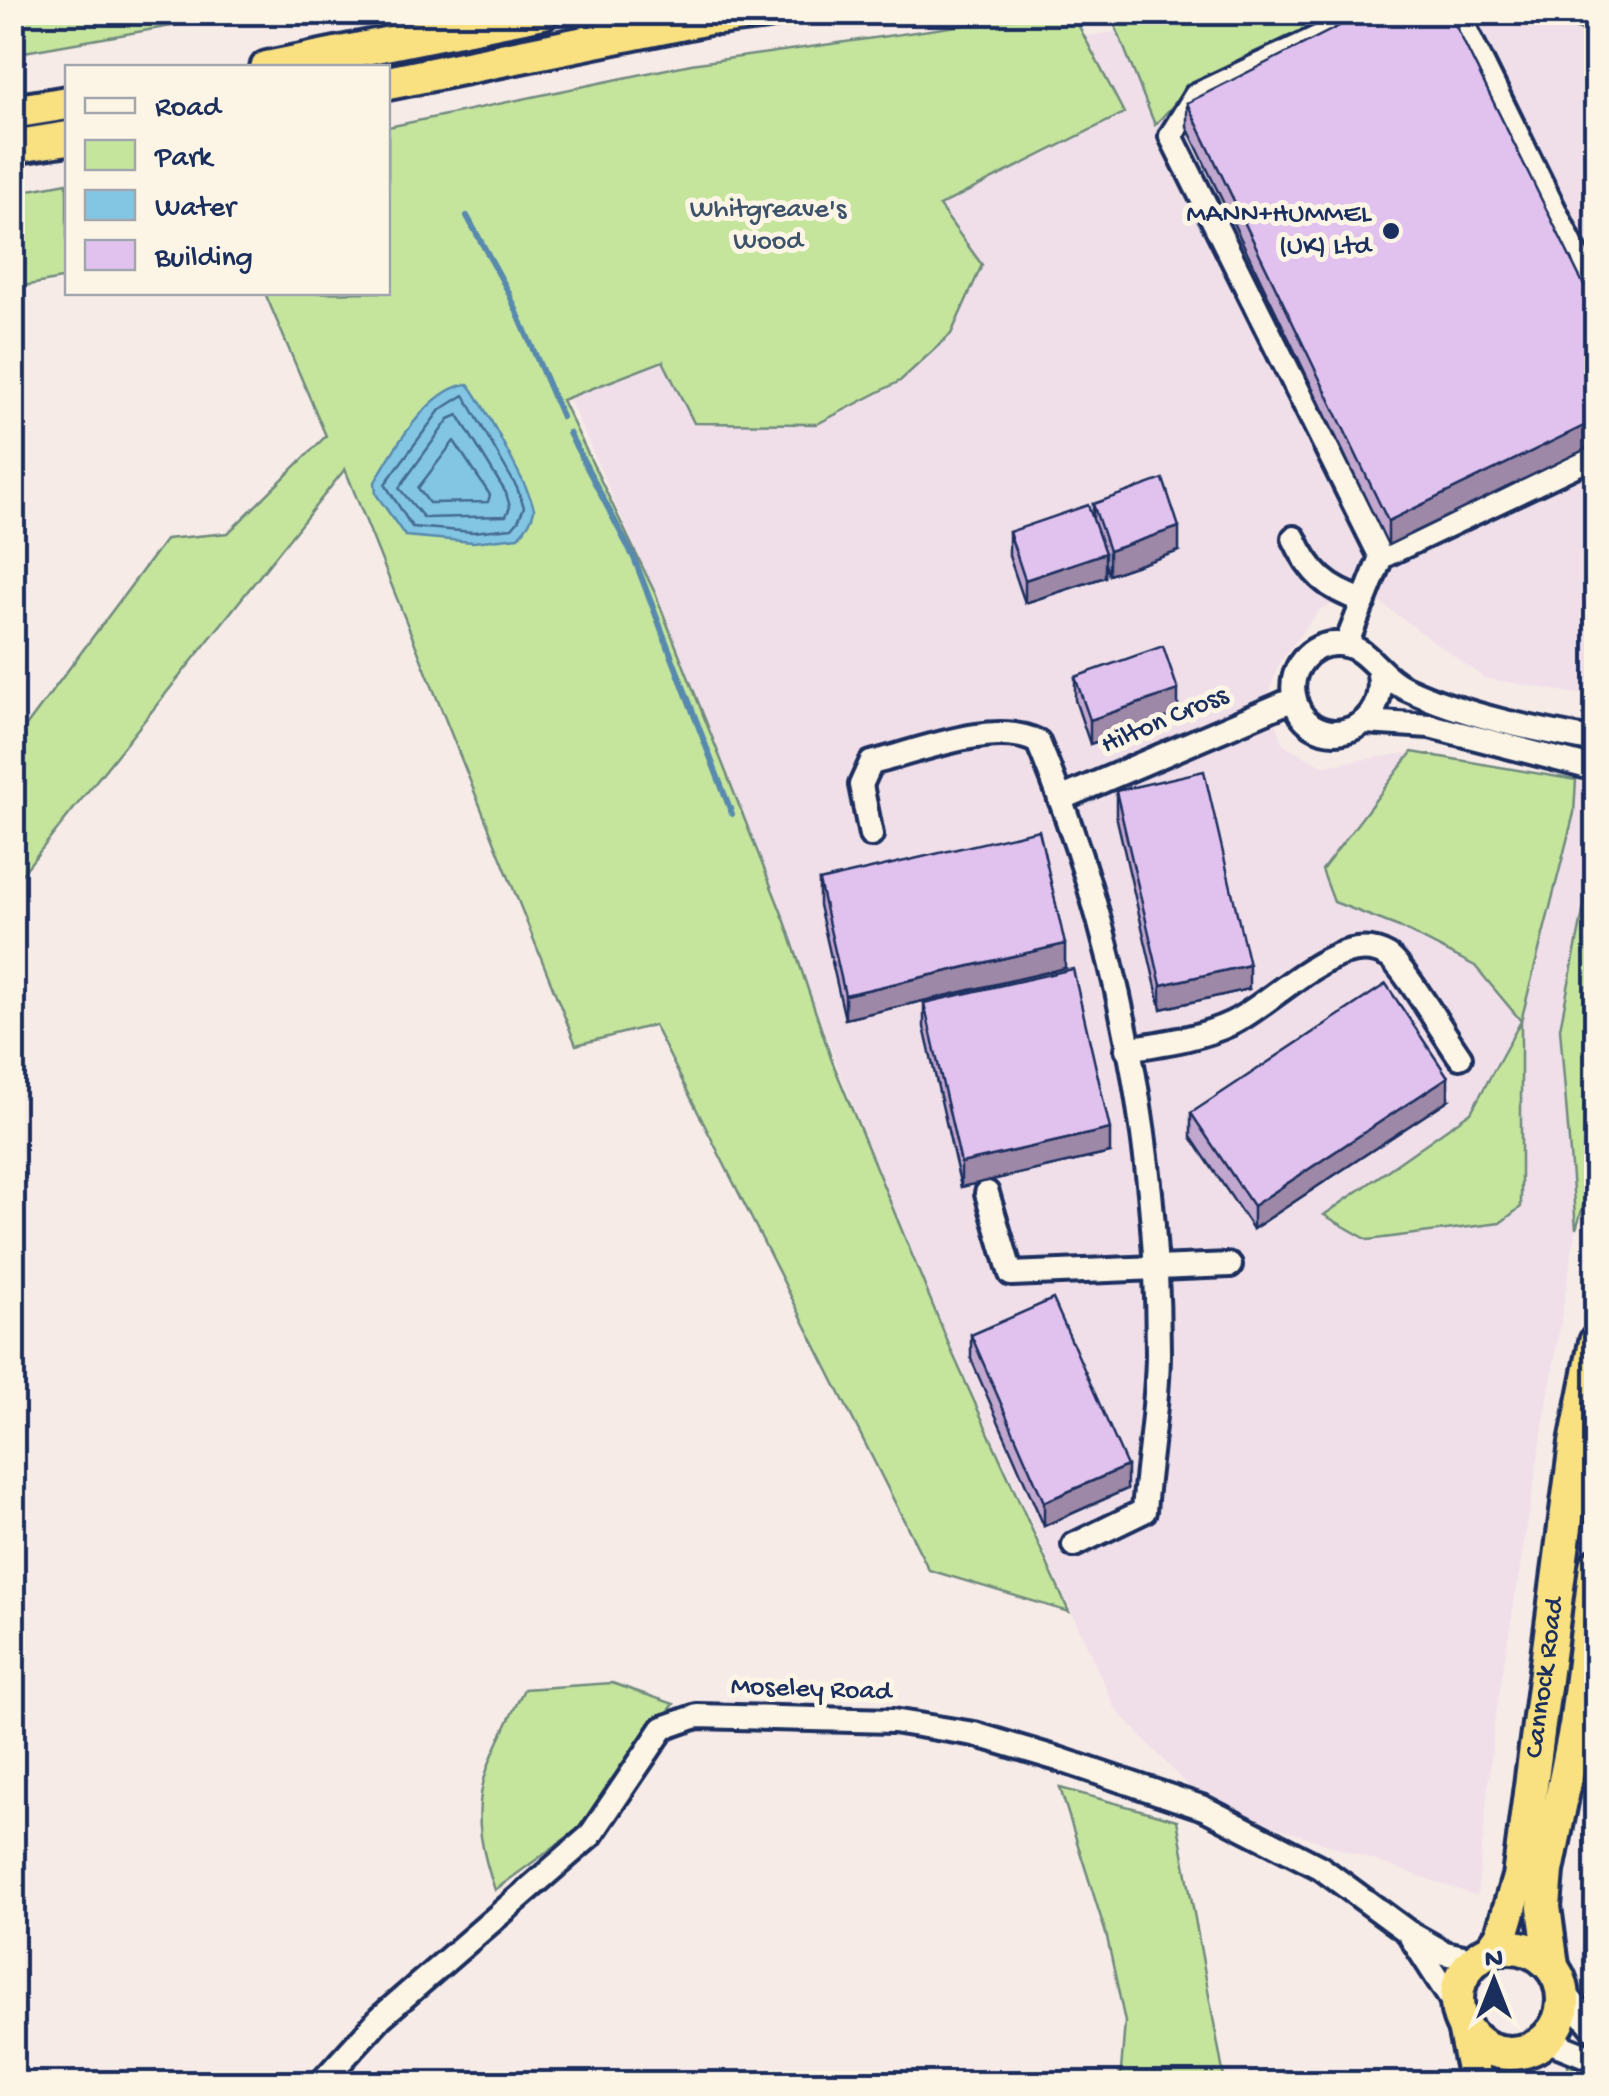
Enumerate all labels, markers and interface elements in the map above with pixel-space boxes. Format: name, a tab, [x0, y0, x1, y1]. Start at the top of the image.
legend	[65, 65, 390, 295]
text: Road	[155, 92, 223, 127]
text: Park	[154, 142, 215, 177]
text: Water	[155, 192, 238, 227]
park label: Whitgreave's Wood	[690, 194, 847, 259]
place label: MANN+HUMMEL (UK) Ltd	[1186, 199, 1374, 264]
marker: MANN+HUMMEL (UK) Ltd	[1380, 220, 1402, 242]
text: Building	[154, 242, 253, 277]
street label: Hilton Cross	[1097, 679, 1234, 762]
street label: Cannock Road	[1518, 1593, 1572, 1760]
street label: Moseley Road	[730, 1671, 895, 1709]
north arrow	[1444, 1931, 1544, 2031]
text: N	[1485, 1944, 1503, 1977]

